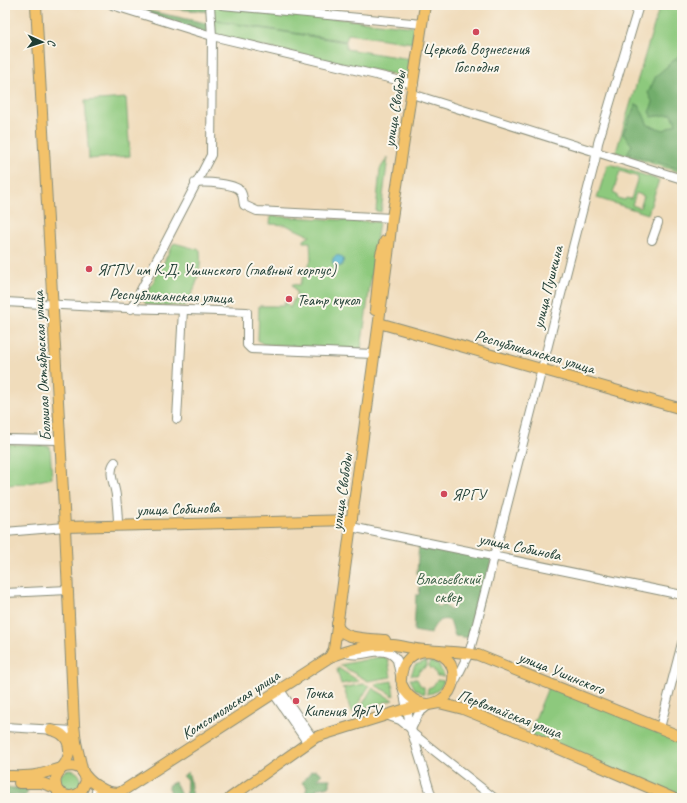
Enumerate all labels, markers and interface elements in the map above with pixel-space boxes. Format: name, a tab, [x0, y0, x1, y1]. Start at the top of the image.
north arrow	[22, 22, 62, 62]
marker: Церковь Вознесения Господня	[471, 27, 481, 37]
text: С	[45, 39, 59, 47]
place label: Церковь Вознесения Господня	[423, 39, 531, 77]
street label: улица Свободы	[379, 68, 411, 150]
street label: улица Пушкина	[528, 242, 568, 332]
place label: ЯГПУ им К.Д. Ушинского (главный корпус)	[97, 260, 337, 280]
marker: ЯГПУ им К.Д. Ушинского (главный корпус)	[84, 264, 94, 274]
street label: Республиканская улица	[109, 284, 234, 308]
street label: Большая Октябрьская улица	[28, 289, 56, 441]
place label: Театр кукол	[297, 290, 361, 310]
marker: Театр кукол	[284, 294, 294, 304]
street label: Республиканская улица	[473, 325, 598, 379]
street label: улица Свободы	[327, 451, 357, 533]
place label: ЯРГУ	[452, 485, 489, 505]
marker: ЯРГУ	[439, 489, 449, 499]
street label: улица Собинова	[135, 498, 221, 520]
street label: улица Собинова	[476, 528, 564, 566]
park label: Власьевский сквер	[415, 569, 482, 607]
street label: улица Ушинского	[515, 646, 609, 700]
street label: Комсомольская улица	[178, 665, 285, 744]
place label: Точка Кипения ЯрГУ	[304, 683, 384, 721]
street label: Первомайская улица	[455, 685, 566, 743]
marker: Точка Кипения ЯрГУ	[291, 696, 301, 706]

